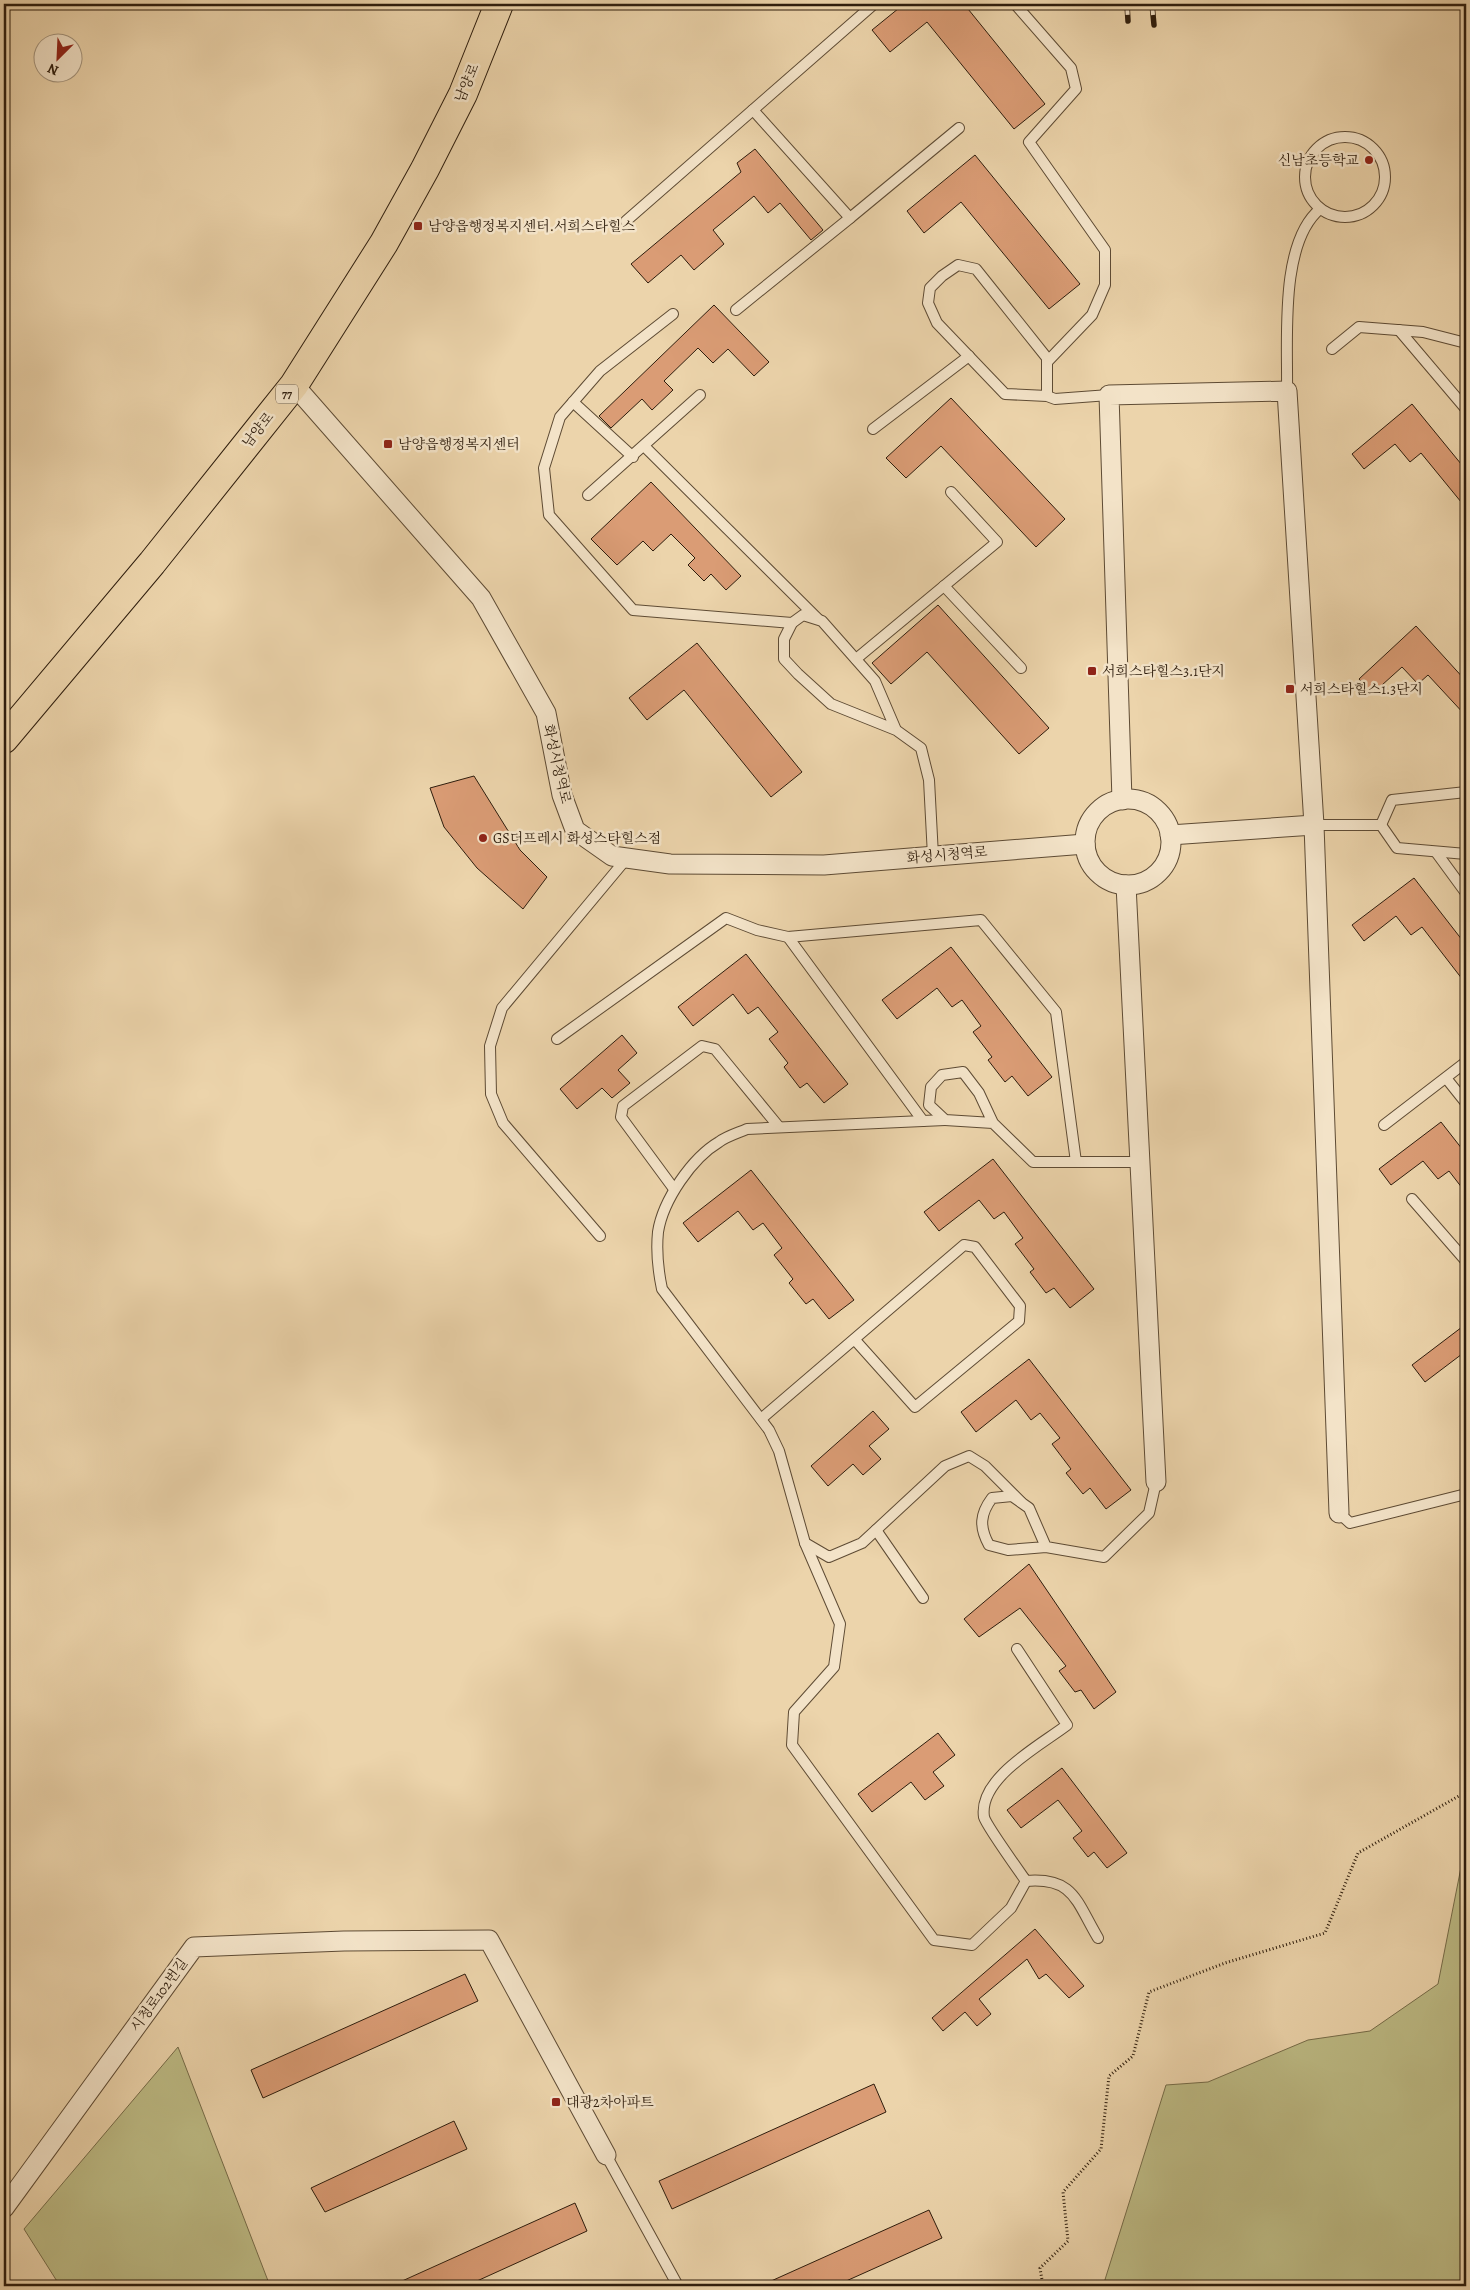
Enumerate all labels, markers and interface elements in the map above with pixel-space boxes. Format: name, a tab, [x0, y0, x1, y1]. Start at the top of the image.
north arrow	[32, 32, 82, 82]
text: N	[44, 59, 61, 80]
street label: 남양로	[450, 60, 484, 105]
place label: 신남초등학교	[1278, 151, 1359, 170]
marker: 신남초등학교	[1363, 154, 1375, 166]
place label: 남양읍행정복지센터.서희스타힐스	[428, 217, 636, 236]
marker: 남양읍행정복지센터.서희스타힐스	[412, 220, 424, 232]
road number: 77	[276, 384, 298, 404]
street label: 남양로	[238, 408, 278, 452]
place label: 남양읍행정복지센터	[398, 435, 520, 454]
marker: 남양읍행정복지센터	[382, 438, 394, 450]
place label: 서희스타힐스3.1단지	[1102, 662, 1225, 681]
marker: 서희스타힐스3.1단지	[1086, 665, 1098, 677]
place label: 서희스타힐스1.3단지	[1300, 680, 1423, 699]
marker: 서희스타힐스1.3단지	[1284, 683, 1296, 695]
street label: 화성시청역로	[539, 722, 575, 806]
place label: GS더프레시 화성스타힐스점	[493, 829, 661, 848]
marker: GS더프레시 화성스타힐스점	[477, 832, 489, 844]
street label: 화성시청역로	[906, 842, 989, 868]
street label: 시청로102번길	[126, 1954, 192, 2036]
place label: 대광2차아파트	[566, 2093, 654, 2112]
marker: 대광2차아파트	[550, 2096, 562, 2108]

